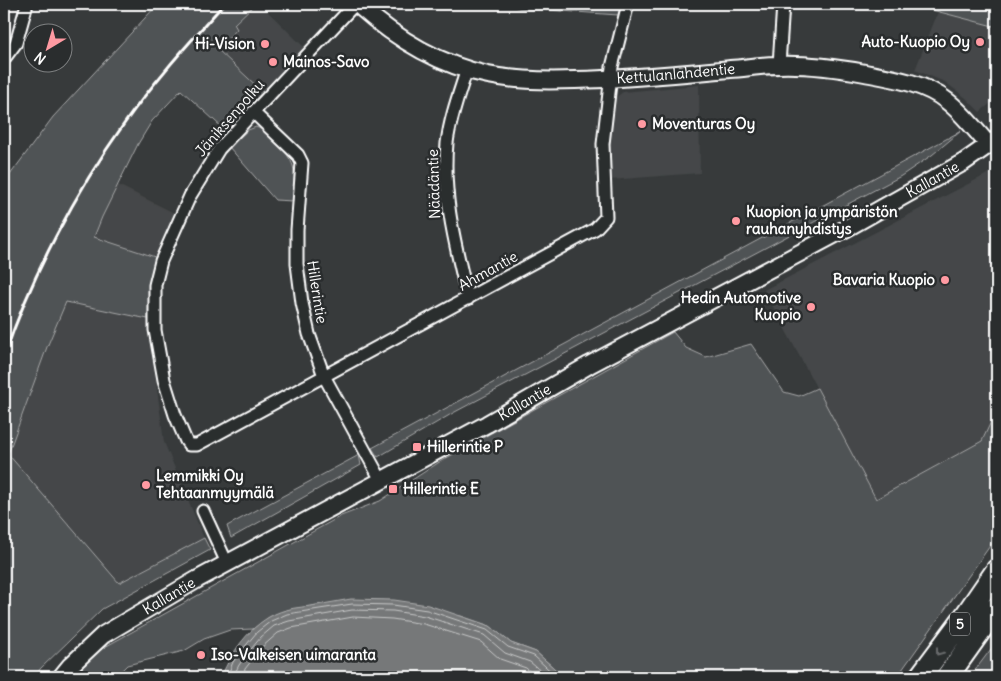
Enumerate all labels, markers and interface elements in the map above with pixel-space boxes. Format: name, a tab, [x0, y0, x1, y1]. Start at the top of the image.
north arrow	[22, 22, 72, 72]
place label: Auto-Kuopio Oy	[861, 32, 970, 52]
place label: Hi-Vision	[195, 34, 255, 53]
marker: Auto-Kuopio Oy	[974, 36, 986, 48]
marker: Hi-Vision	[259, 38, 271, 50]
text: N	[31, 48, 49, 68]
place label: Mainos-Savo	[283, 52, 370, 71]
marker: Mainos-Savo	[267, 56, 279, 68]
street label: Kettulanlahdentie	[616, 59, 736, 87]
street label: Jäniksenpolku	[191, 75, 269, 160]
place label: Moventuras Oy	[652, 114, 755, 134]
marker: Moventuras Oy	[636, 118, 648, 130]
street label: Näädäntie	[423, 149, 444, 219]
street label: Kallantie	[902, 157, 962, 202]
place label: Kuopion ja ympäristön rauhanyhdistys	[746, 202, 898, 239]
marker: Kuopion ja ympäristön rauhanyhdistys	[730, 215, 742, 227]
street label: Ahmantie	[455, 246, 521, 295]
street label: Hillerintie	[303, 259, 332, 325]
place label: Bavaria Kuopio	[833, 270, 936, 290]
marker: Bavaria Kuopio	[939, 274, 951, 286]
place label: Hedin Automotive Kuopio	[681, 288, 802, 325]
marker: Hedin Automotive Kuopio	[805, 301, 817, 313]
street label: Kallantie	[494, 379, 554, 425]
place label: Hillerintie P	[427, 437, 503, 456]
marker: Hillerintie P	[411, 441, 423, 453]
place label: Lemmikki Oy Tehtaanmyymälä	[156, 466, 274, 503]
marker: Lemmikki Oy Tehtaanmyymälä	[140, 479, 152, 491]
place label: Hillerintie E	[403, 479, 479, 498]
marker: Hillerintie E	[387, 483, 399, 495]
street label: Kallantie	[139, 573, 199, 619]
road number: 5	[950, 612, 970, 636]
place label: Iso-Valkeisen uimaranta	[211, 645, 377, 664]
one-way arrow	[936, 646, 945, 656]
marker: Iso-Valkeisen uimaranta	[195, 649, 207, 661]

